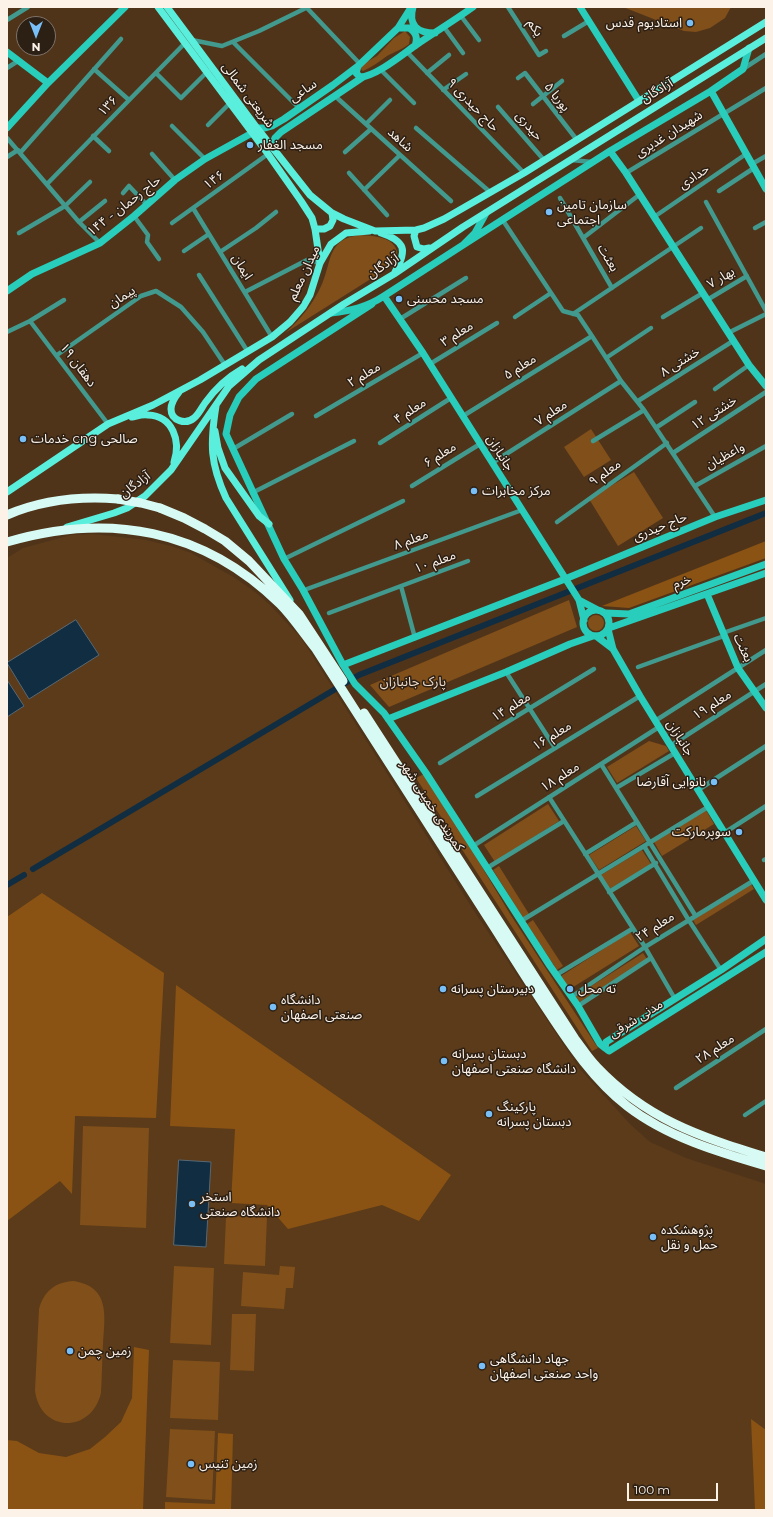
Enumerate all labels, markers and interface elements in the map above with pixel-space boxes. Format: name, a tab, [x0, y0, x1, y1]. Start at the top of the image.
place label: استادیوم قدس	[606, 15, 682, 31]
north arrow	[16, 16, 56, 56]
street label: یکم	[524, 16, 546, 40]
marker: استادیوم قدس	[685, 18, 695, 28]
text: N	[32, 40, 40, 54]
street label: شریعتی شمالی	[218, 59, 278, 131]
street label: حاج حیدری ۹	[444, 75, 502, 135]
street label: آزادگان	[638, 75, 676, 107]
street label: ساعی	[286, 76, 320, 106]
street label: پوریا ۵	[541, 79, 573, 115]
street label: ۱۳۶	[95, 93, 121, 119]
street label: شهیدان غدیری	[633, 107, 705, 161]
street label: حیدری	[512, 108, 546, 144]
street label: شاهد	[384, 125, 416, 155]
place label: مسجد الغفار	[258, 137, 323, 153]
marker: مسجد الغفار	[245, 140, 255, 150]
street label: حدادی	[676, 161, 712, 193]
street label: ۱۴۶	[200, 167, 228, 193]
street label: حاج رحمان - ۱۴۴	[84, 172, 164, 240]
place label: سازمان تامین اجتماعی	[557, 197, 627, 228]
marker: سازمان تامین اجتماعی	[544, 207, 554, 217]
street label: بعثت	[594, 241, 622, 275]
street label: میدان معلم	[285, 243, 323, 303]
street label: آزادگان	[364, 250, 402, 282]
street label: ایمان	[228, 251, 256, 283]
street label: بهار ۷	[704, 264, 738, 292]
street label: پیمان	[106, 283, 138, 311]
place label: مسجد محسنی	[407, 291, 484, 307]
marker: مسجد محسنی	[394, 294, 404, 304]
street label: معلم ۳	[438, 318, 476, 350]
street label: دهقان ۱۹	[56, 340, 100, 390]
street label: خشتی ۸	[657, 344, 703, 380]
street label: معلم ۵	[501, 351, 539, 383]
street label: معلم ۲	[345, 359, 383, 391]
street label: خشتی ۱۲	[688, 392, 740, 434]
street label: معلم ۴	[391, 395, 429, 427]
street label: معلم ۷	[532, 397, 570, 429]
place label: خدمات cng صالحی	[31, 431, 138, 447]
street label: جانبازان	[483, 432, 517, 474]
marker: خدمات cng صالحی	[18, 434, 28, 444]
street label: معلم ۶	[421, 439, 459, 471]
street label: واعظیان	[703, 439, 747, 473]
street label: معلم ۹	[586, 456, 624, 490]
street label: آزادگان	[116, 468, 154, 502]
place label: مرکز مخابرات	[482, 483, 551, 499]
marker: مرکز مخابرات	[469, 486, 479, 496]
street label: حاج حیدری	[631, 509, 689, 545]
street label: معلم ۸	[392, 527, 430, 553]
street label: معلم ۱۰	[412, 547, 458, 577]
street label: خرم	[671, 571, 693, 593]
street label: بعثت	[730, 631, 756, 665]
park label: پارک جانبازان	[380, 674, 446, 690]
street label: معلم ۱۹	[690, 687, 734, 723]
street label: معلم ۱۴	[489, 689, 533, 725]
street label: جانبازان	[663, 717, 697, 759]
street label: معلم ۱۶	[530, 718, 574, 754]
street label: کمربندی خمینی شهر	[397, 758, 467, 854]
street label: معلم ۱۸	[538, 759, 582, 795]
place label: نانوایی آقارضا	[637, 774, 706, 790]
marker: نانوایی آقارضا	[709, 777, 719, 787]
place label: سوپرمارکت	[672, 824, 731, 840]
marker: سوپرمارکت	[734, 827, 744, 837]
street label: معلم ۲۴	[633, 909, 677, 945]
place label: دبیرستان پسرانه	[451, 981, 534, 997]
place label: ته محل	[578, 981, 616, 997]
marker: دبیرستان پسرانه	[438, 984, 448, 994]
marker: ته محل	[565, 984, 575, 994]
place label: دانشگاه صنعتی اصفهان	[281, 992, 362, 1023]
street label: مدنی شرقی	[606, 996, 666, 1042]
marker: دانشگاه صنعتی اصفهان	[268, 1002, 278, 1012]
street label: معلم ۲۸	[693, 1031, 737, 1067]
place label: دبستان پسرانه دانشگاه صنعتی اصفهان	[452, 1046, 576, 1077]
marker: دبستان پسرانه دانشگاه صنعتی اصفهان	[439, 1056, 449, 1066]
place label: پارکینگ دبستان پسرانه	[497, 1099, 571, 1130]
marker: پارکینگ دبستان پسرانه	[484, 1109, 494, 1119]
place label: استخر دانشگاه صنعتی	[200, 1189, 280, 1220]
marker: استخر دانشگاه صنعتی	[187, 1199, 197, 1209]
place label: پژوهشکده حمل و نقل	[661, 1222, 718, 1253]
marker: پژوهشکده حمل و نقل	[648, 1232, 658, 1242]
place label: زمین چمن	[78, 1343, 131, 1359]
marker: زمین چمن	[65, 1346, 75, 1356]
place label: جهاد دانشگاهی واحد صنعتی اصفهان	[490, 1351, 598, 1382]
marker: جهاد دانشگاهی واحد صنعتی اصفهان	[477, 1361, 487, 1371]
place label: زمین تنیس	[199, 1456, 258, 1472]
marker: زمین تنیس	[186, 1459, 196, 1469]
scale bar	[629, 1475, 720, 1501]
text: 100 m	[634, 1482, 670, 1497]

